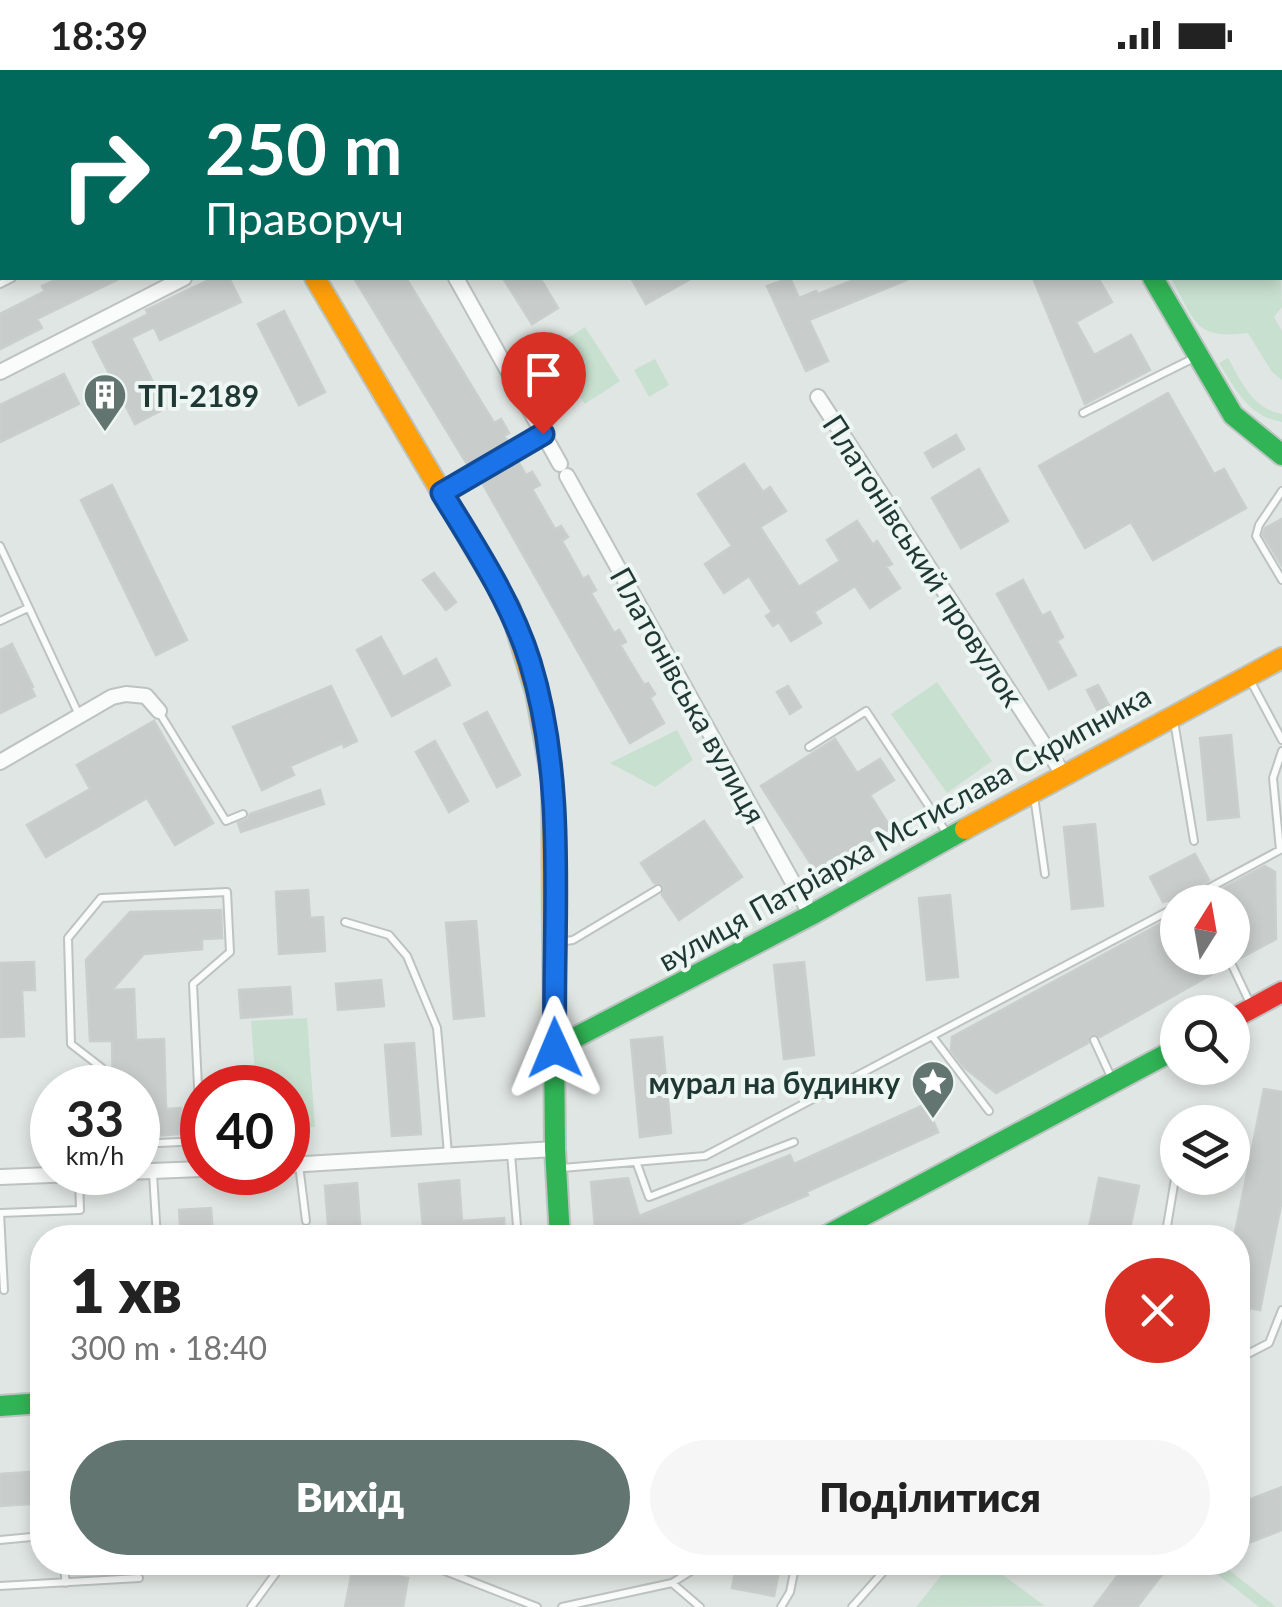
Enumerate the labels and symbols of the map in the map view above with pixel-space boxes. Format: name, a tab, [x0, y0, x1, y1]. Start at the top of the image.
pin	[501, 332, 586, 435]
building icon: ТП-2189	[82, 372, 128, 433]
place label: ТП-2189	[138, 377, 259, 413]
street label: Платонівський провулок	[816, 408, 1032, 713]
street label: Платонівська вулиця	[604, 561, 774, 829]
street label: вулиця Патріарха Мстислава Скрипника	[652, 676, 1156, 978]
north arrow	[1160, 885, 1250, 975]
position arrow	[503, 996, 607, 1100]
place icon: мурал на будинку	[910, 1059, 956, 1120]
place label: мурал на будинку	[648, 1064, 900, 1100]
speed limit sign: 40	[180, 1065, 310, 1195]

